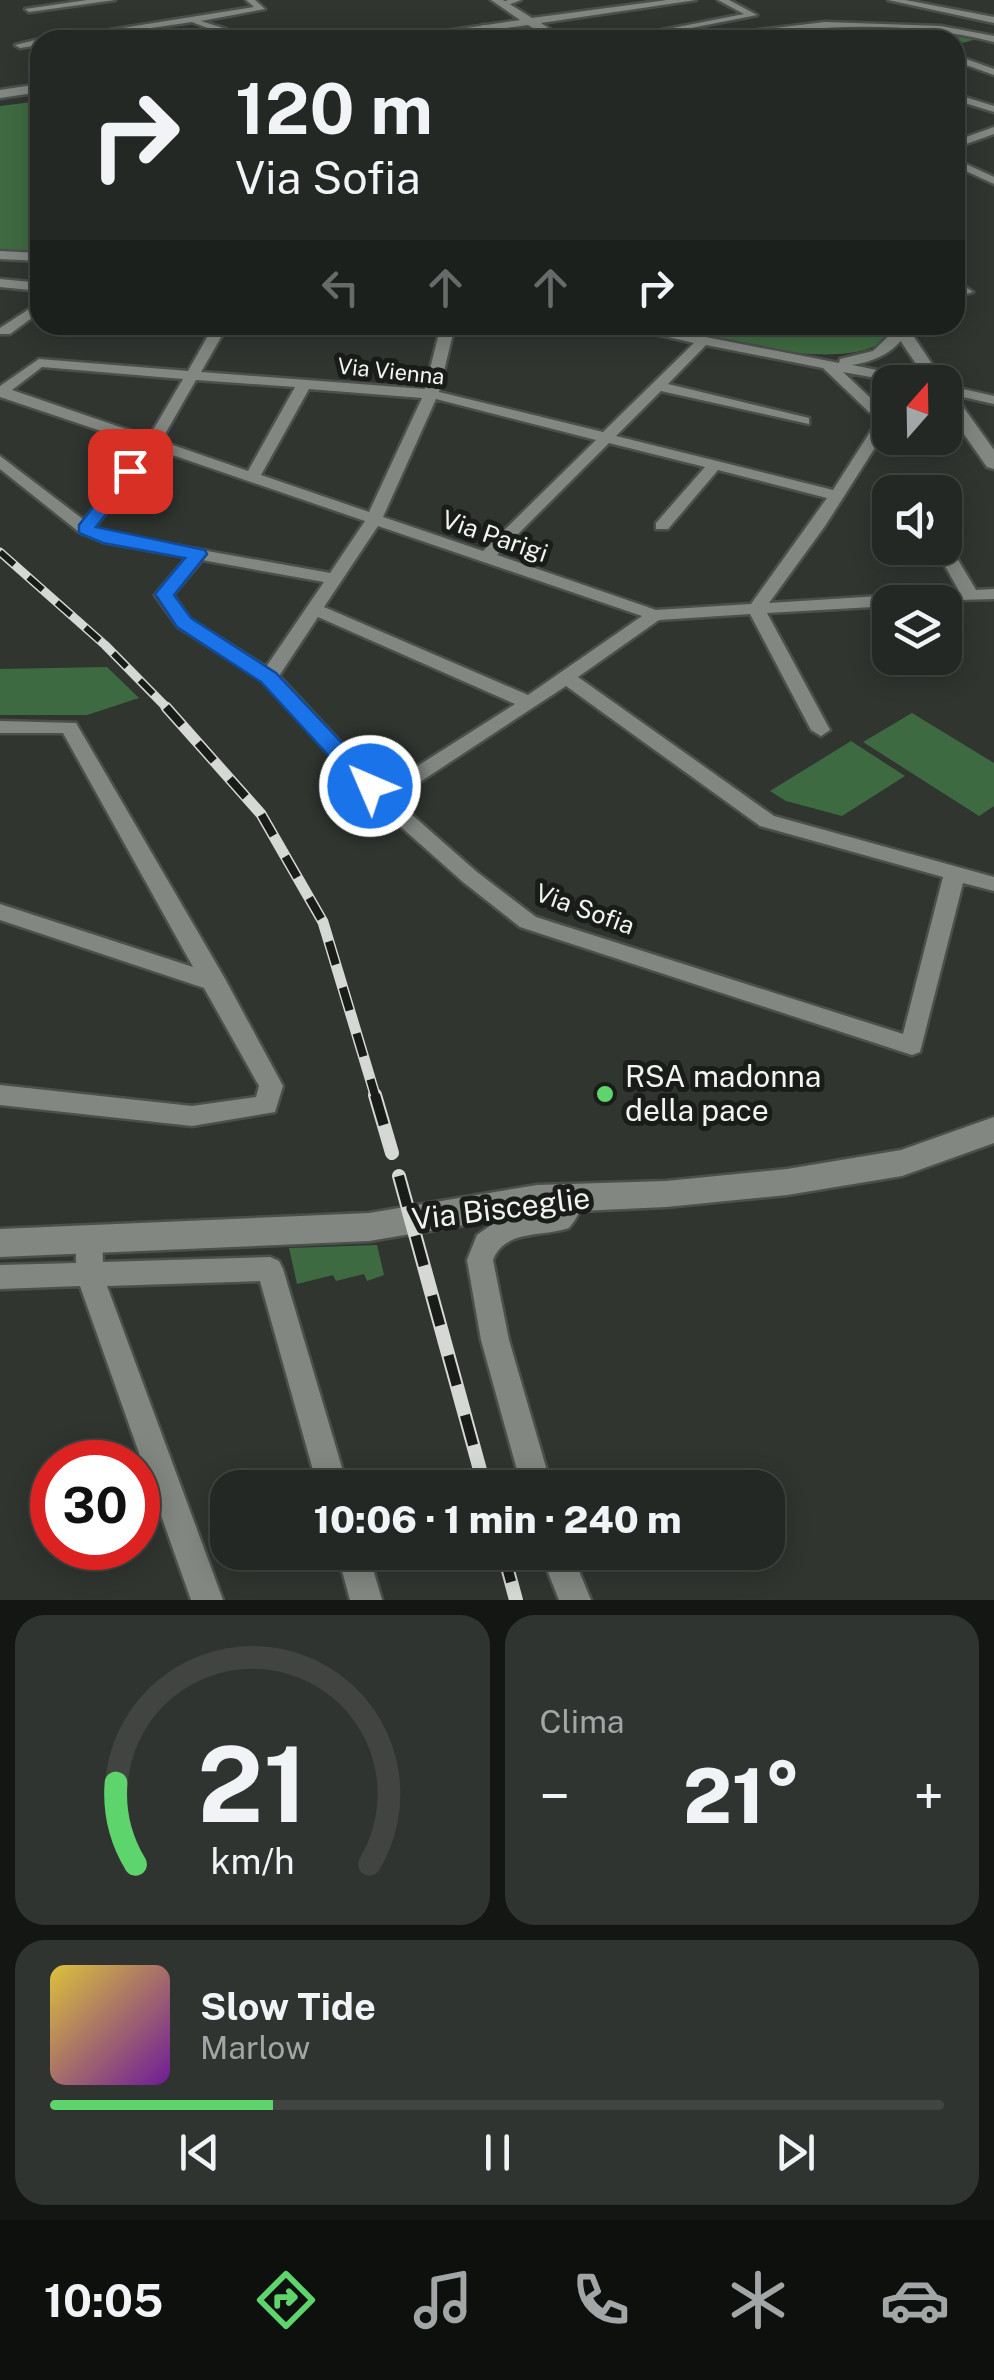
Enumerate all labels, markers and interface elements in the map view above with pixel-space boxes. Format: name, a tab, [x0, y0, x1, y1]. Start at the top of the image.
text: 120 m	[235, 67, 433, 150]
icon: right	[70, 70, 200, 200]
text: Via Sofia	[235, 151, 421, 204]
icon: left	[313, 260, 368, 315]
icon: ahead	[418, 260, 473, 315]
icon: ahead	[523, 260, 578, 315]
icon: right	[628, 260, 683, 315]
street label: Via Vienna	[336, 352, 446, 390]
north arrow	[872, 365, 962, 455]
map controls	[872, 365, 962, 675]
pin	[88, 429, 173, 514]
icon: arrive	[103, 444, 158, 499]
button: sound	[872, 475, 962, 565]
street label: Via Parigi	[438, 504, 552, 568]
button: layers	[872, 585, 962, 675]
position arrow	[318, 734, 422, 838]
street label: Via Sofia	[531, 877, 639, 941]
place label: RSA madonna della pace	[625, 1058, 821, 1128]
marker: RSA madonna della pace	[594, 1083, 616, 1105]
street label: Via Bisceglie	[410, 1179, 592, 1237]
speed limit sign: 30	[30, 1440, 160, 1570]
text: 10:06 · 1 min · 240 m	[313, 1497, 682, 1542]
text: Clima	[540, 1703, 625, 1740]
text: 21	[197, 1723, 308, 1845]
text: 21°	[683, 1752, 801, 1840]
text: −	[540, 1764, 570, 1828]
text: +	[914, 1764, 944, 1828]
text: km/h	[210, 1840, 294, 1882]
text: Slow Tide	[200, 1984, 376, 2029]
text: Marlow	[200, 2029, 310, 2066]
icon: previous	[172, 2125, 227, 2180]
icon: pause	[470, 2125, 525, 2180]
icon: next	[768, 2125, 823, 2180]
icon: directions	[251, 2265, 321, 2335]
icon: music	[408, 2265, 478, 2335]
icon: phone	[566, 2265, 636, 2335]
icon: climate	[723, 2265, 793, 2335]
icon: car	[880, 2265, 950, 2335]
text: 10:05	[44, 2274, 163, 2327]

